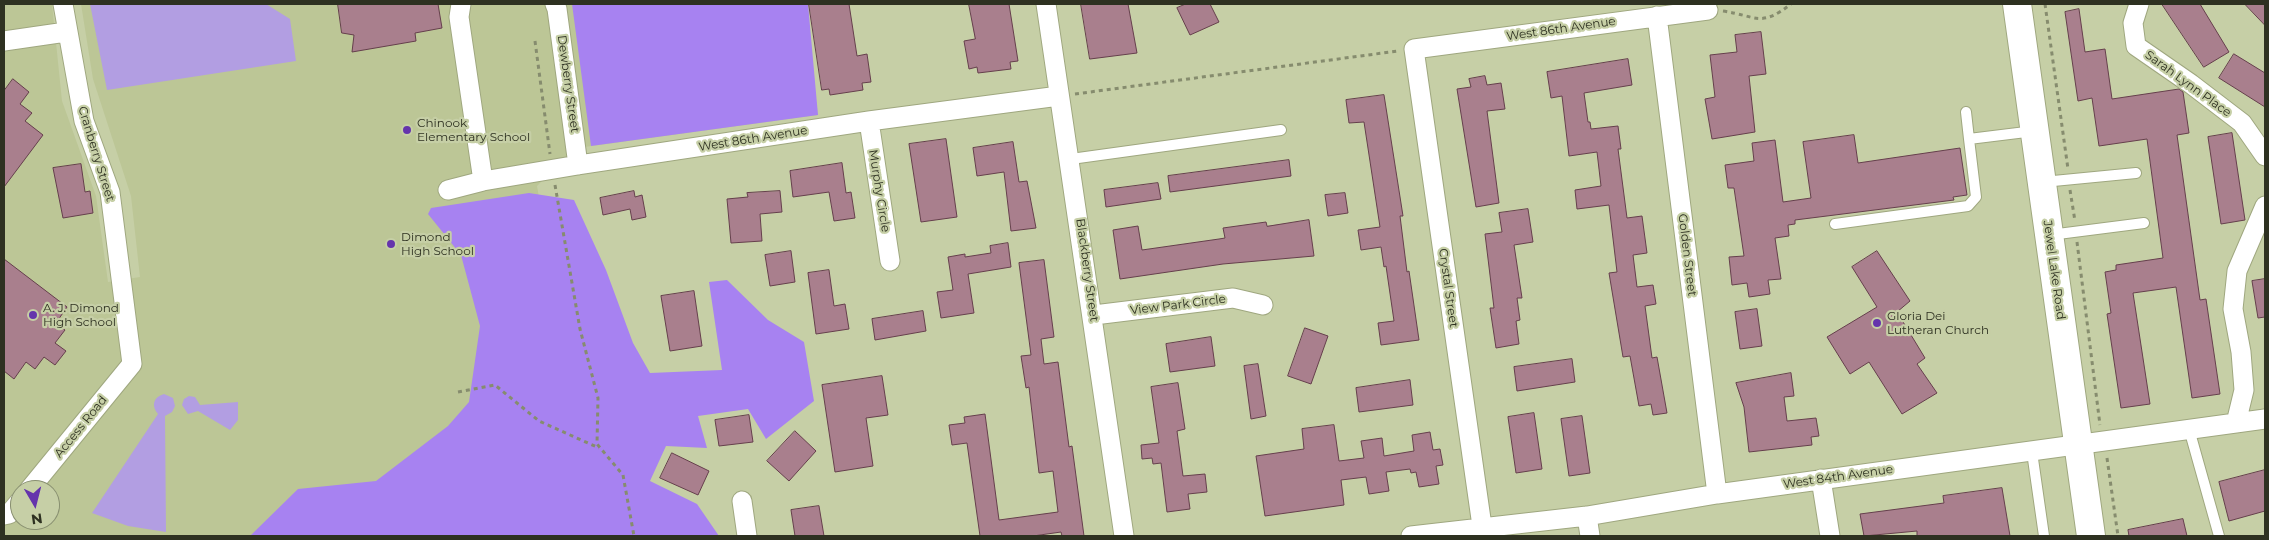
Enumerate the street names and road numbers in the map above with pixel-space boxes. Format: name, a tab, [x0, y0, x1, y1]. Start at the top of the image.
street label: West 86th Avenue	[1505, 14, 1617, 44]
street label: Dewberry Street	[554, 34, 582, 134]
street label: Sarah Lynn Place	[2142, 48, 2234, 120]
street label: Cranberry Street	[75, 105, 117, 203]
street label: West 86th Avenue	[697, 123, 809, 155]
street label: Murphy Circle	[865, 149, 893, 233]
street label: Golden Street	[1675, 213, 1699, 297]
street label: Blackberry Street	[1073, 218, 1101, 322]
street label: Jewel Lake Road	[2040, 220, 2068, 320]
street label: Crystal Street	[1435, 247, 1461, 329]
street label: View Park Circle	[1129, 292, 1227, 318]
street label: Access Road	[52, 393, 110, 461]
street label: West 84th Avenue	[1782, 462, 1894, 492]

